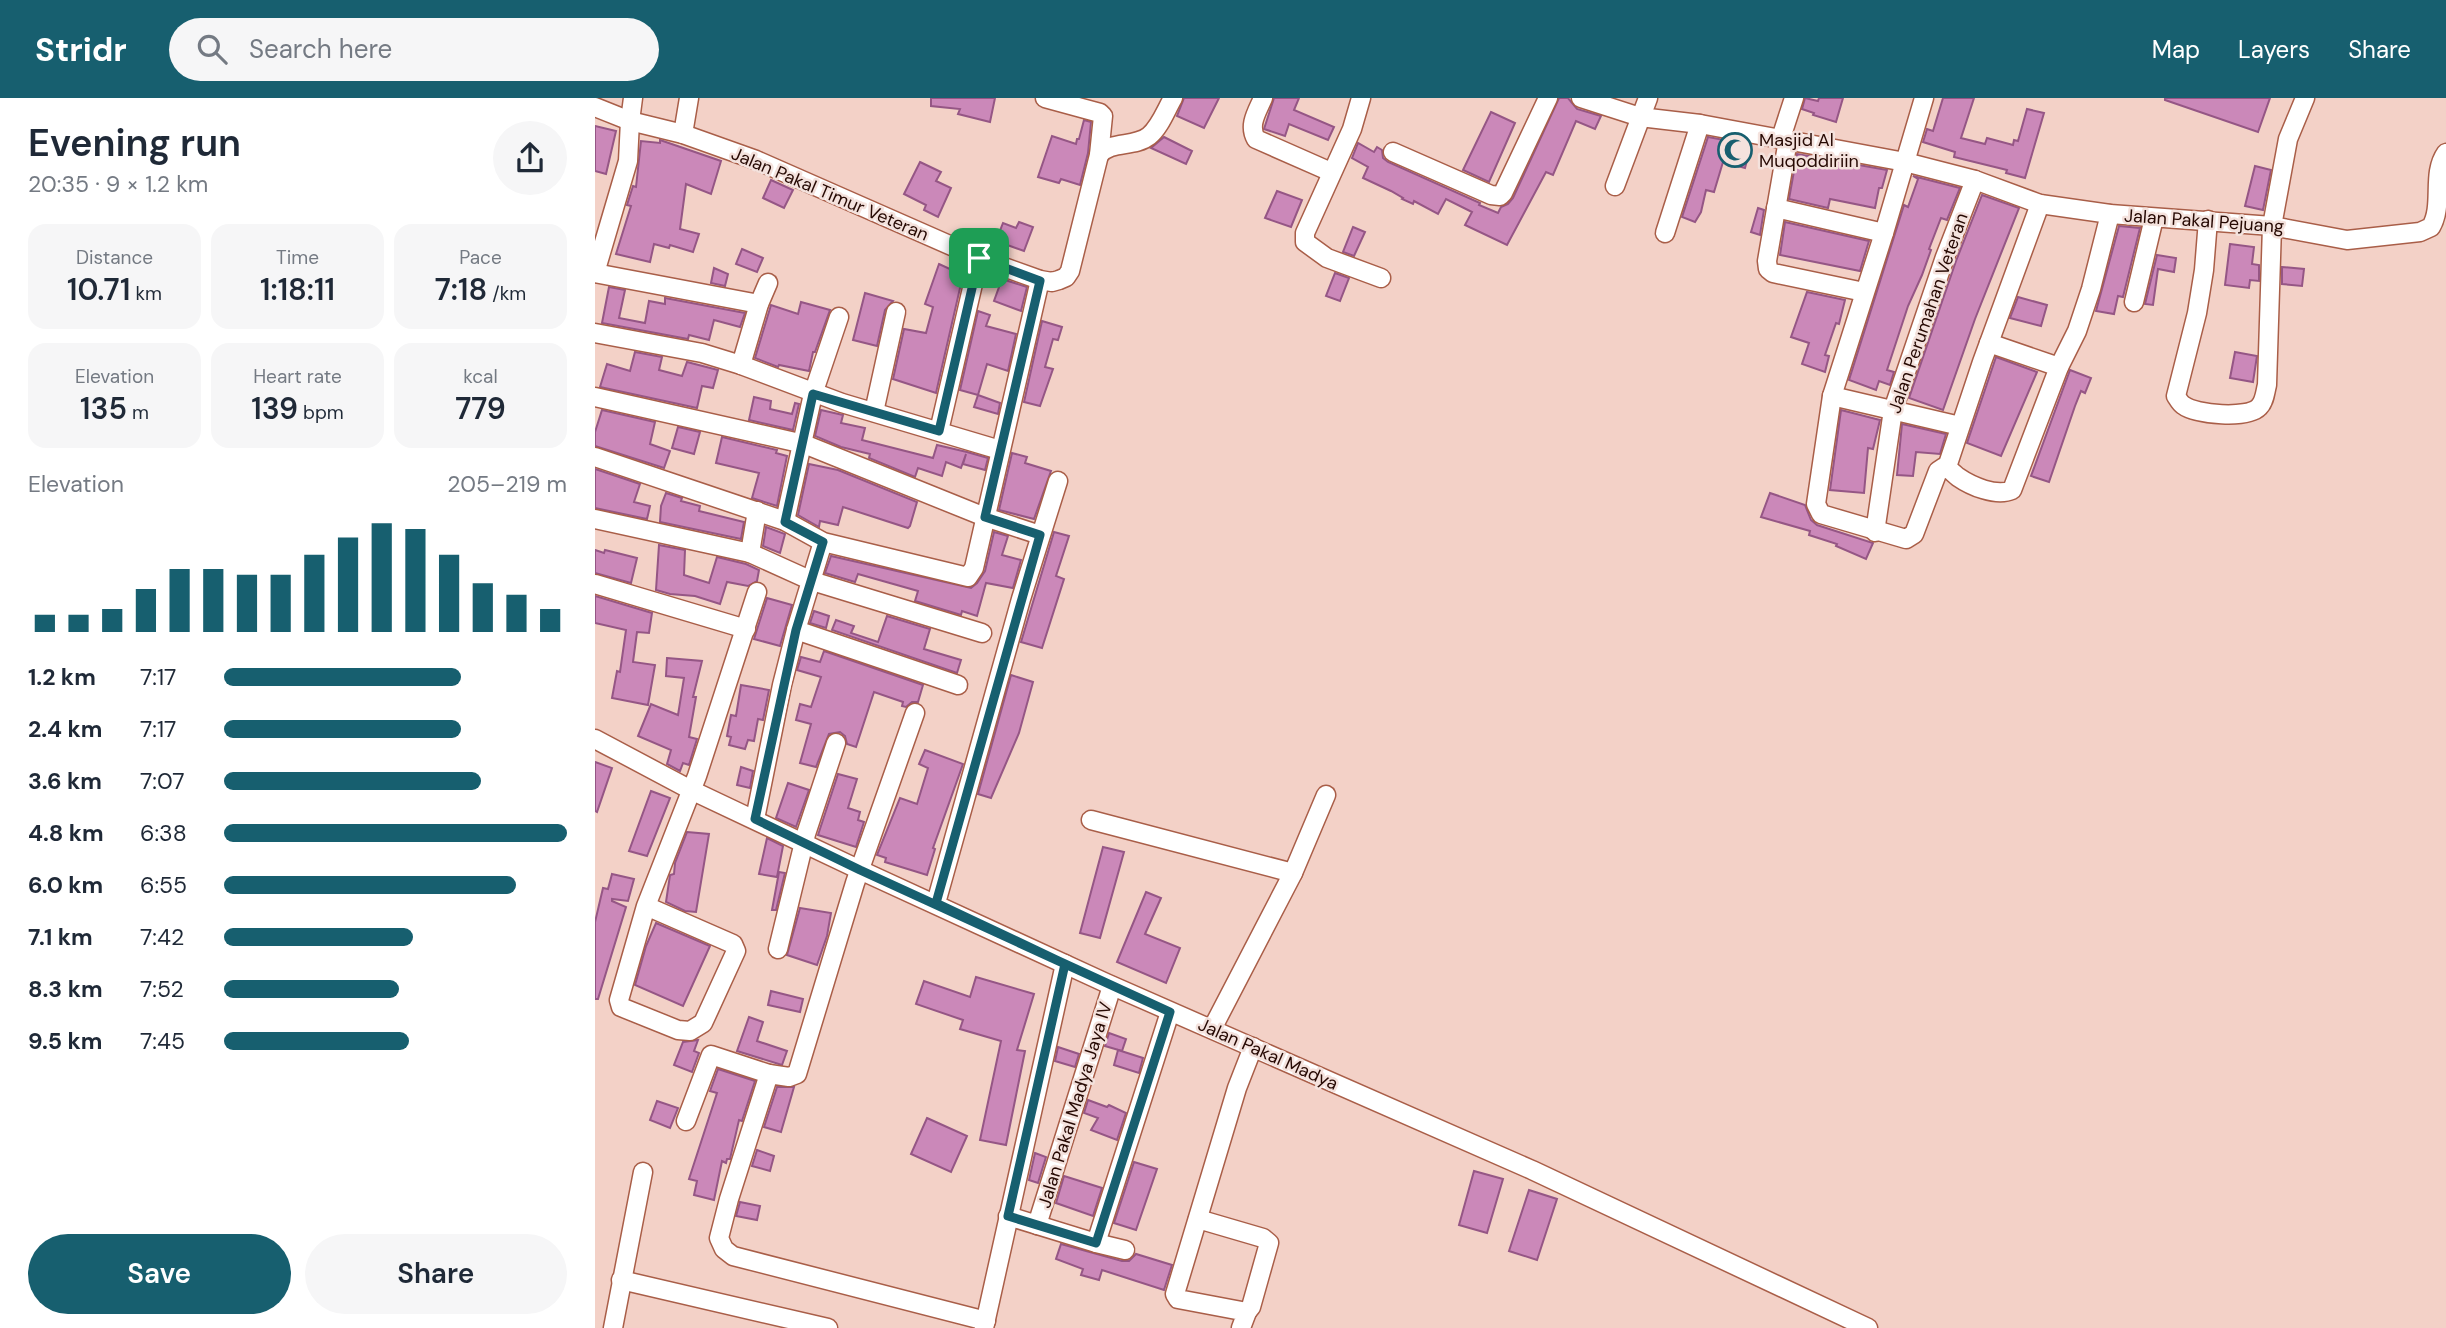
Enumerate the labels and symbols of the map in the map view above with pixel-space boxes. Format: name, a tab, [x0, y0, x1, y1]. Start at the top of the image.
place label: Masjid Al Muqoddiriin	[1759, 128, 1859, 173]
mosque icon: Masjid Al Muqoddiriin	[1716, 131, 1754, 169]
street label: Jalan Pakal Timur Veteran	[728, 142, 932, 246]
street label: Jalan Pakal Pejuang	[2123, 203, 2285, 239]
street label: Jalan Perumahan Veteran	[1882, 210, 1974, 416]
pin	[949, 228, 1009, 288]
street label: Jalan Pakal Madya Jaya IV	[1032, 999, 1118, 1211]
street label: Jalan Pakal Madya	[1194, 1012, 1342, 1096]

